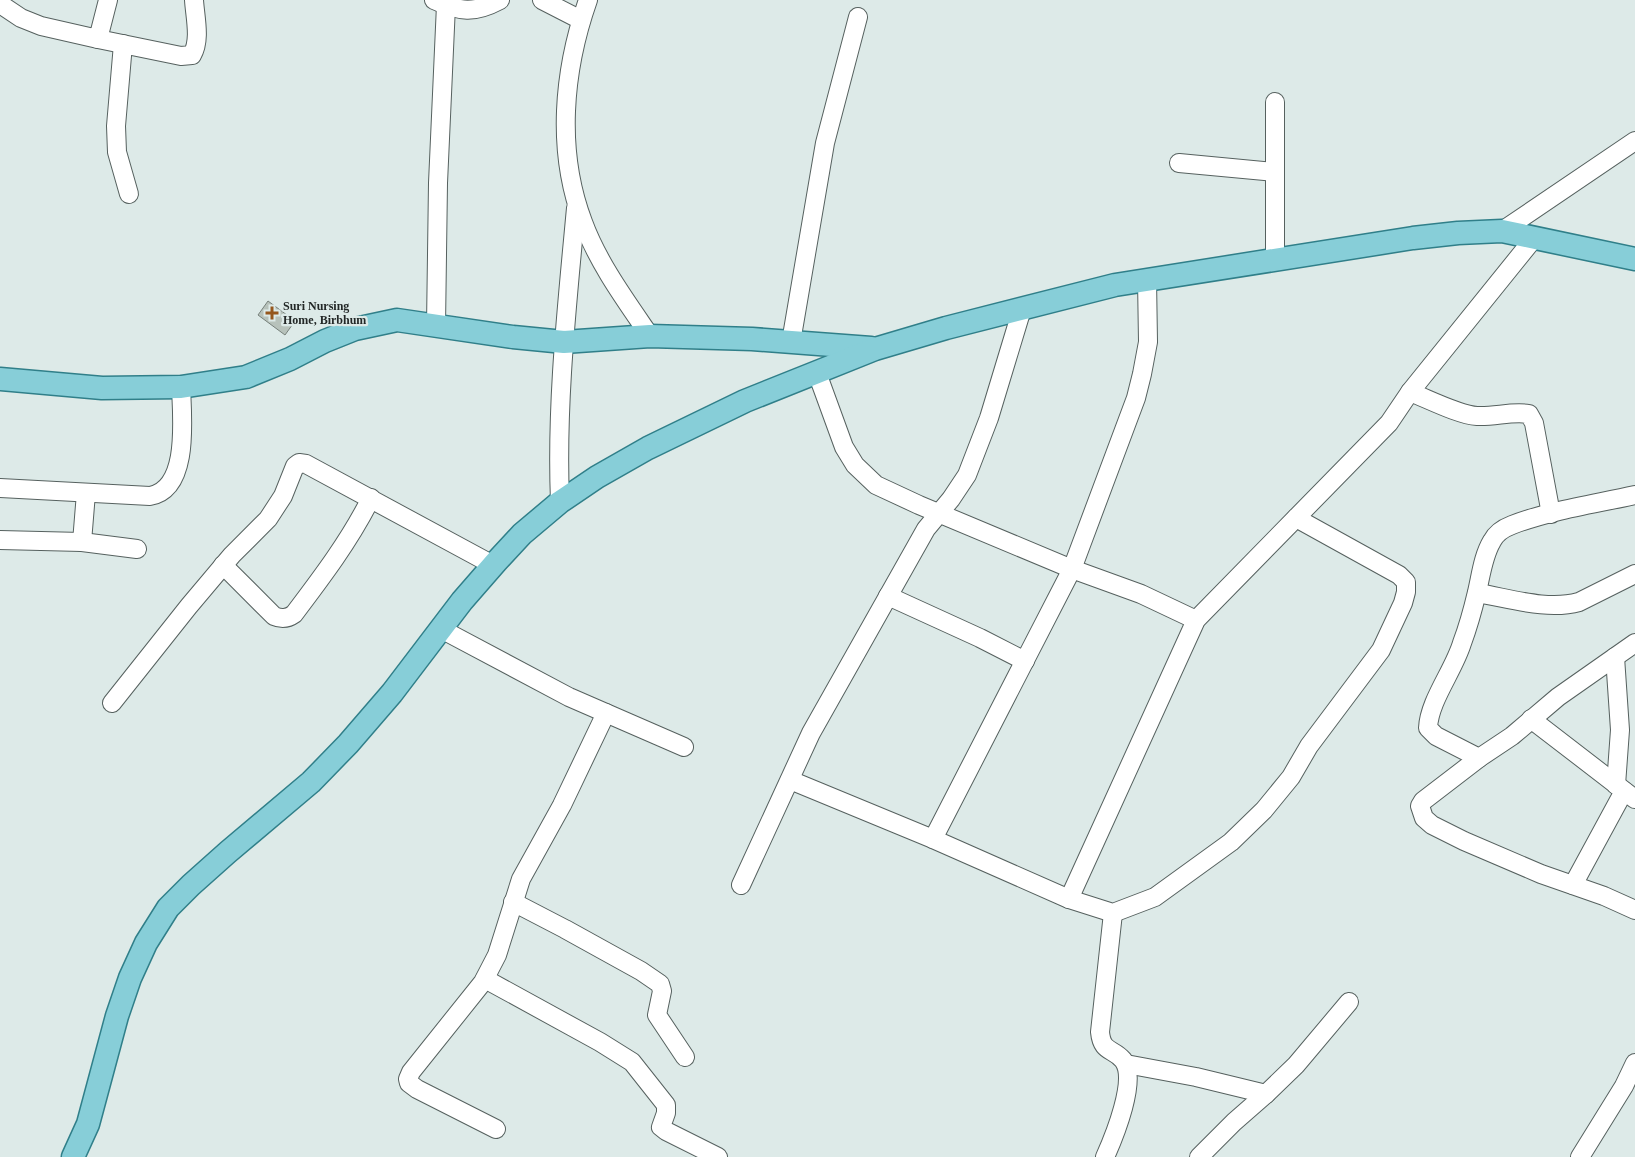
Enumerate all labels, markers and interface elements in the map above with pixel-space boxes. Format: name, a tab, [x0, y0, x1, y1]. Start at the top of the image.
place label: Suri Nursing Home, Birbhum	[283, 299, 366, 327]
marker: Suri Nursing Home, Birbhum	[265, 306, 279, 320]

